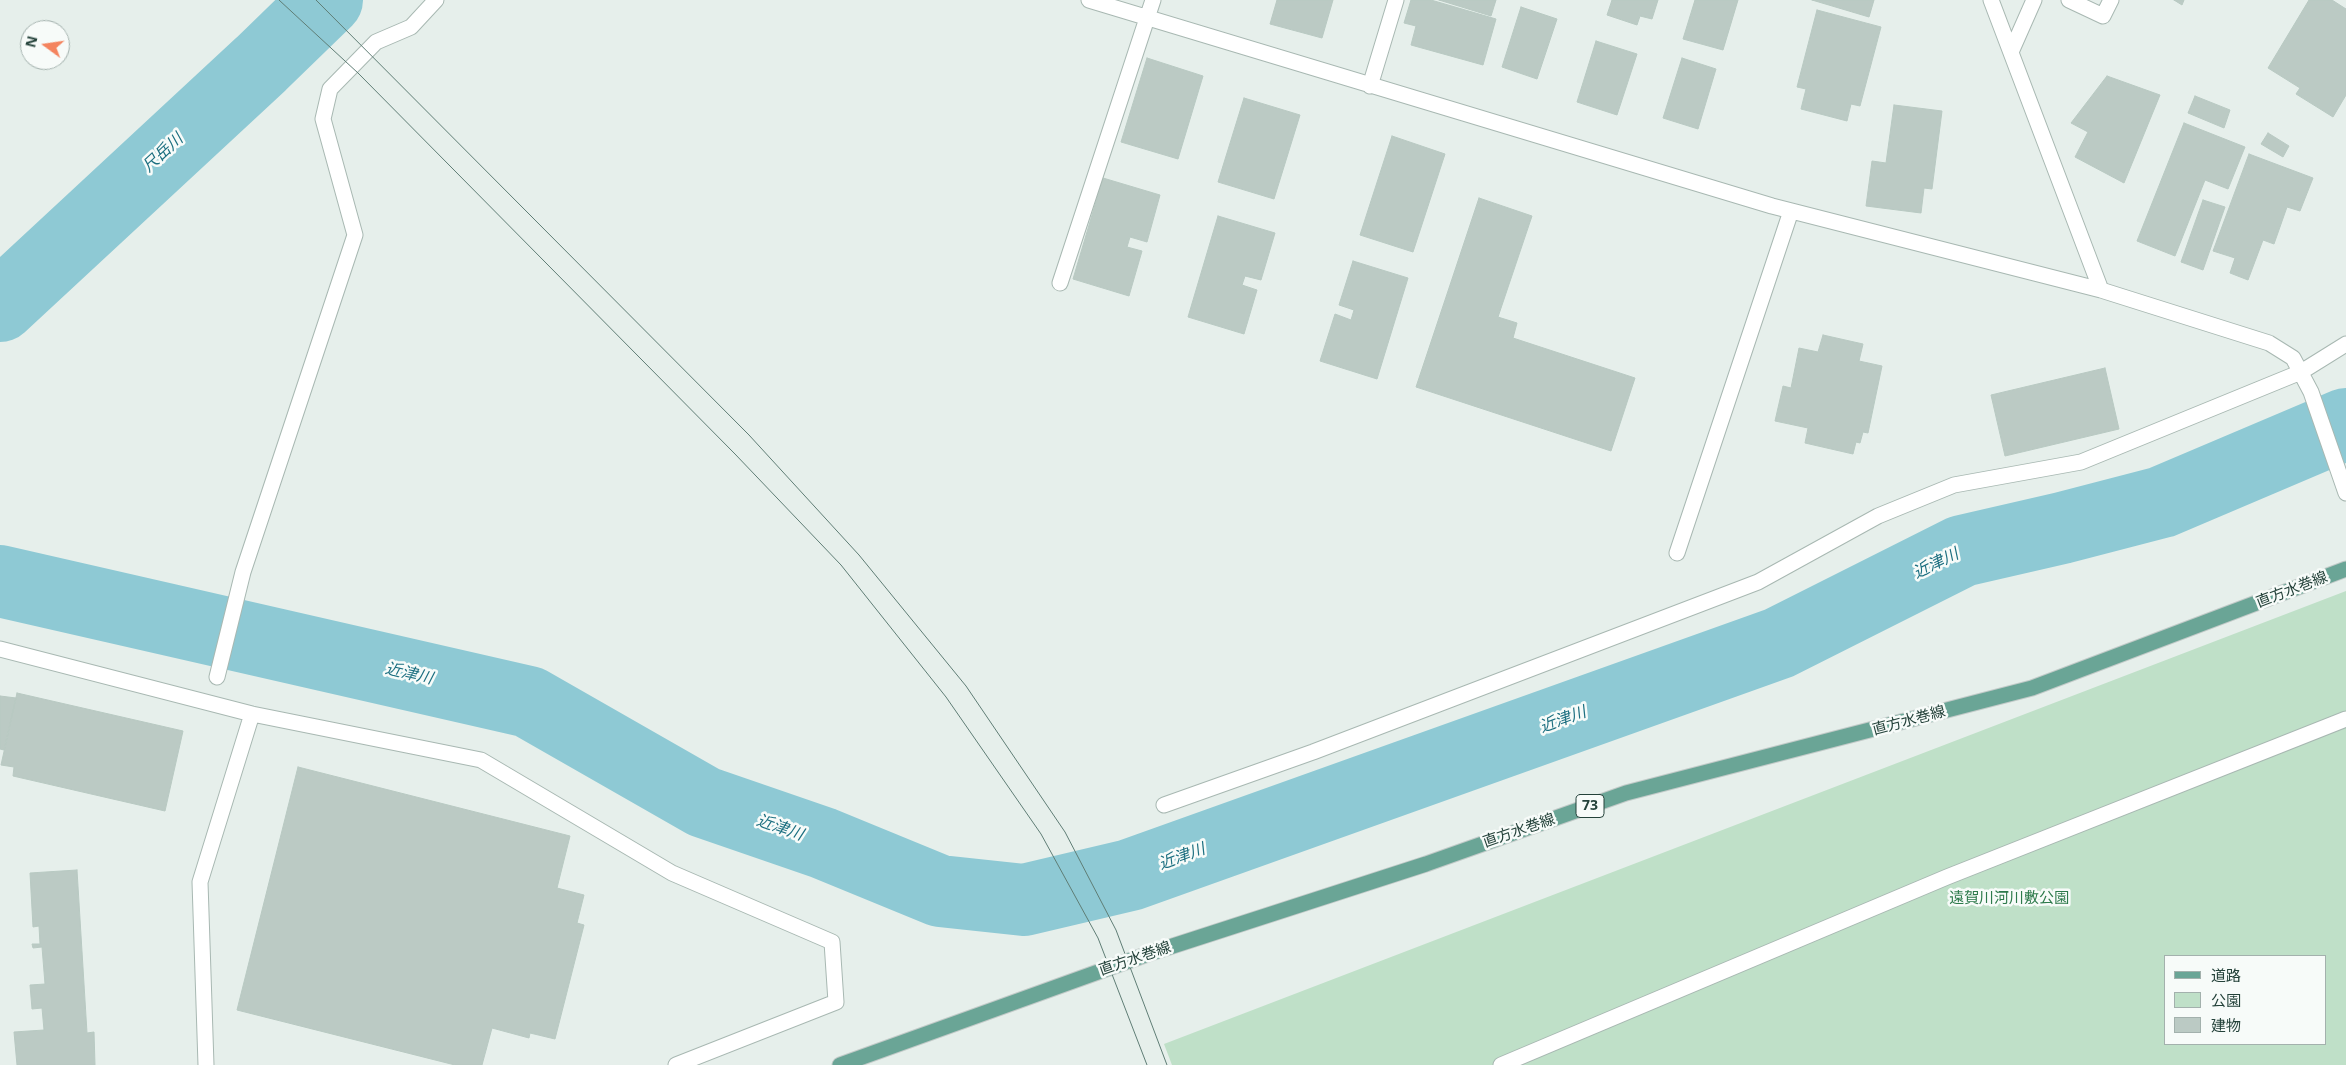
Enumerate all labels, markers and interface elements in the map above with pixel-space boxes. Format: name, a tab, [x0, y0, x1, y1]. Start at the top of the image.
north arrow	[20, 20, 70, 70]
text: N	[20, 34, 42, 49]
water label: 尺岳川	[139, 130, 187, 176]
water label: 近津川	[1910, 545, 1962, 583]
street label: 直方水巻線	[2254, 568, 2330, 612]
water label: 近津川	[383, 659, 435, 689]
water label: 近津川	[1537, 703, 1589, 737]
street label: 直方水巻線	[1870, 703, 1948, 739]
road number: 73	[1576, 794, 1604, 818]
street label: 直方水巻線	[1481, 810, 1557, 852]
water label: 近津川	[754, 811, 806, 845]
water label: 近津川	[1156, 840, 1208, 874]
park label: 遠賀川河川敷公園	[1949, 890, 2069, 908]
street label: 直方水巻線	[1097, 938, 1173, 980]
legend	[2164, 955, 2326, 1045]
text: 道路	[2211, 965, 2241, 985]
text: 公園	[2211, 990, 2241, 1010]
text: 建物	[2211, 1015, 2241, 1035]

